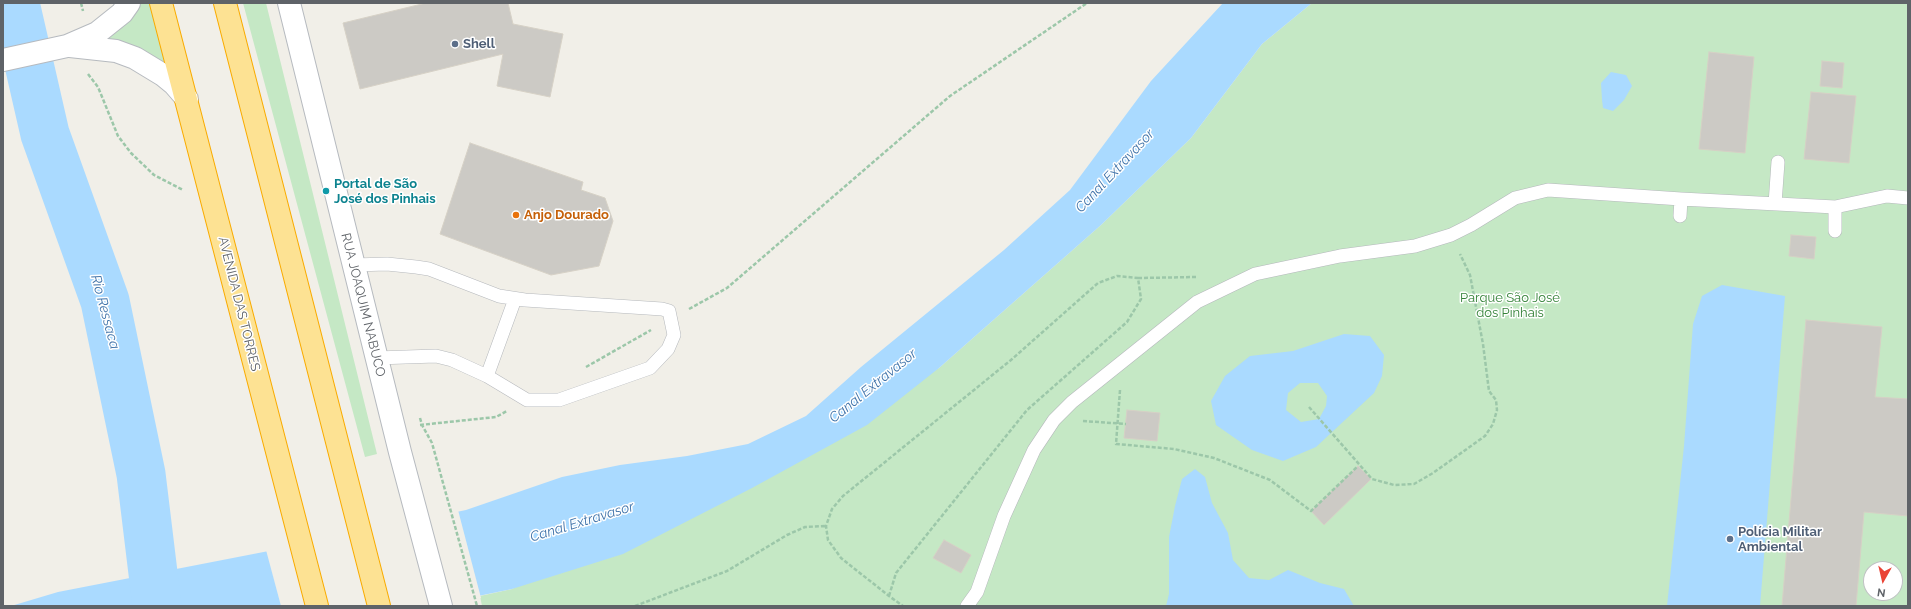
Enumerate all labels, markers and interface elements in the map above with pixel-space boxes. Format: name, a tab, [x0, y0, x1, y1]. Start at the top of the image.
place label: Shell	[463, 36, 495, 52]
marker: Shell	[450, 39, 460, 49]
water label: Canal Extravasor	[1072, 126, 1158, 216]
place label: Portal de São José dos Pinhais	[334, 176, 436, 207]
marker: Portal de São José dos Pinhais	[321, 186, 331, 196]
place label: Anjo Dourado	[524, 207, 609, 223]
marker: Anjo Dourado	[511, 210, 521, 220]
street label: RUA JOAQUIM NABUCO	[338, 232, 388, 378]
street label: AVENIDA DAS TORRES	[215, 235, 263, 373]
water label: Rio Ressaca	[87, 273, 123, 351]
park label: Parque São José dos Pinhais	[1460, 290, 1560, 321]
water label: Canal Extravasor	[826, 346, 920, 426]
water label: Canal Extravasor	[528, 498, 636, 546]
place label: Polícia Militar Ambiental	[1738, 524, 1822, 555]
marker: Polícia Militar Ambiental	[1725, 534, 1735, 544]
north arrow	[1863, 561, 1903, 601]
text: N	[1876, 585, 1886, 599]

